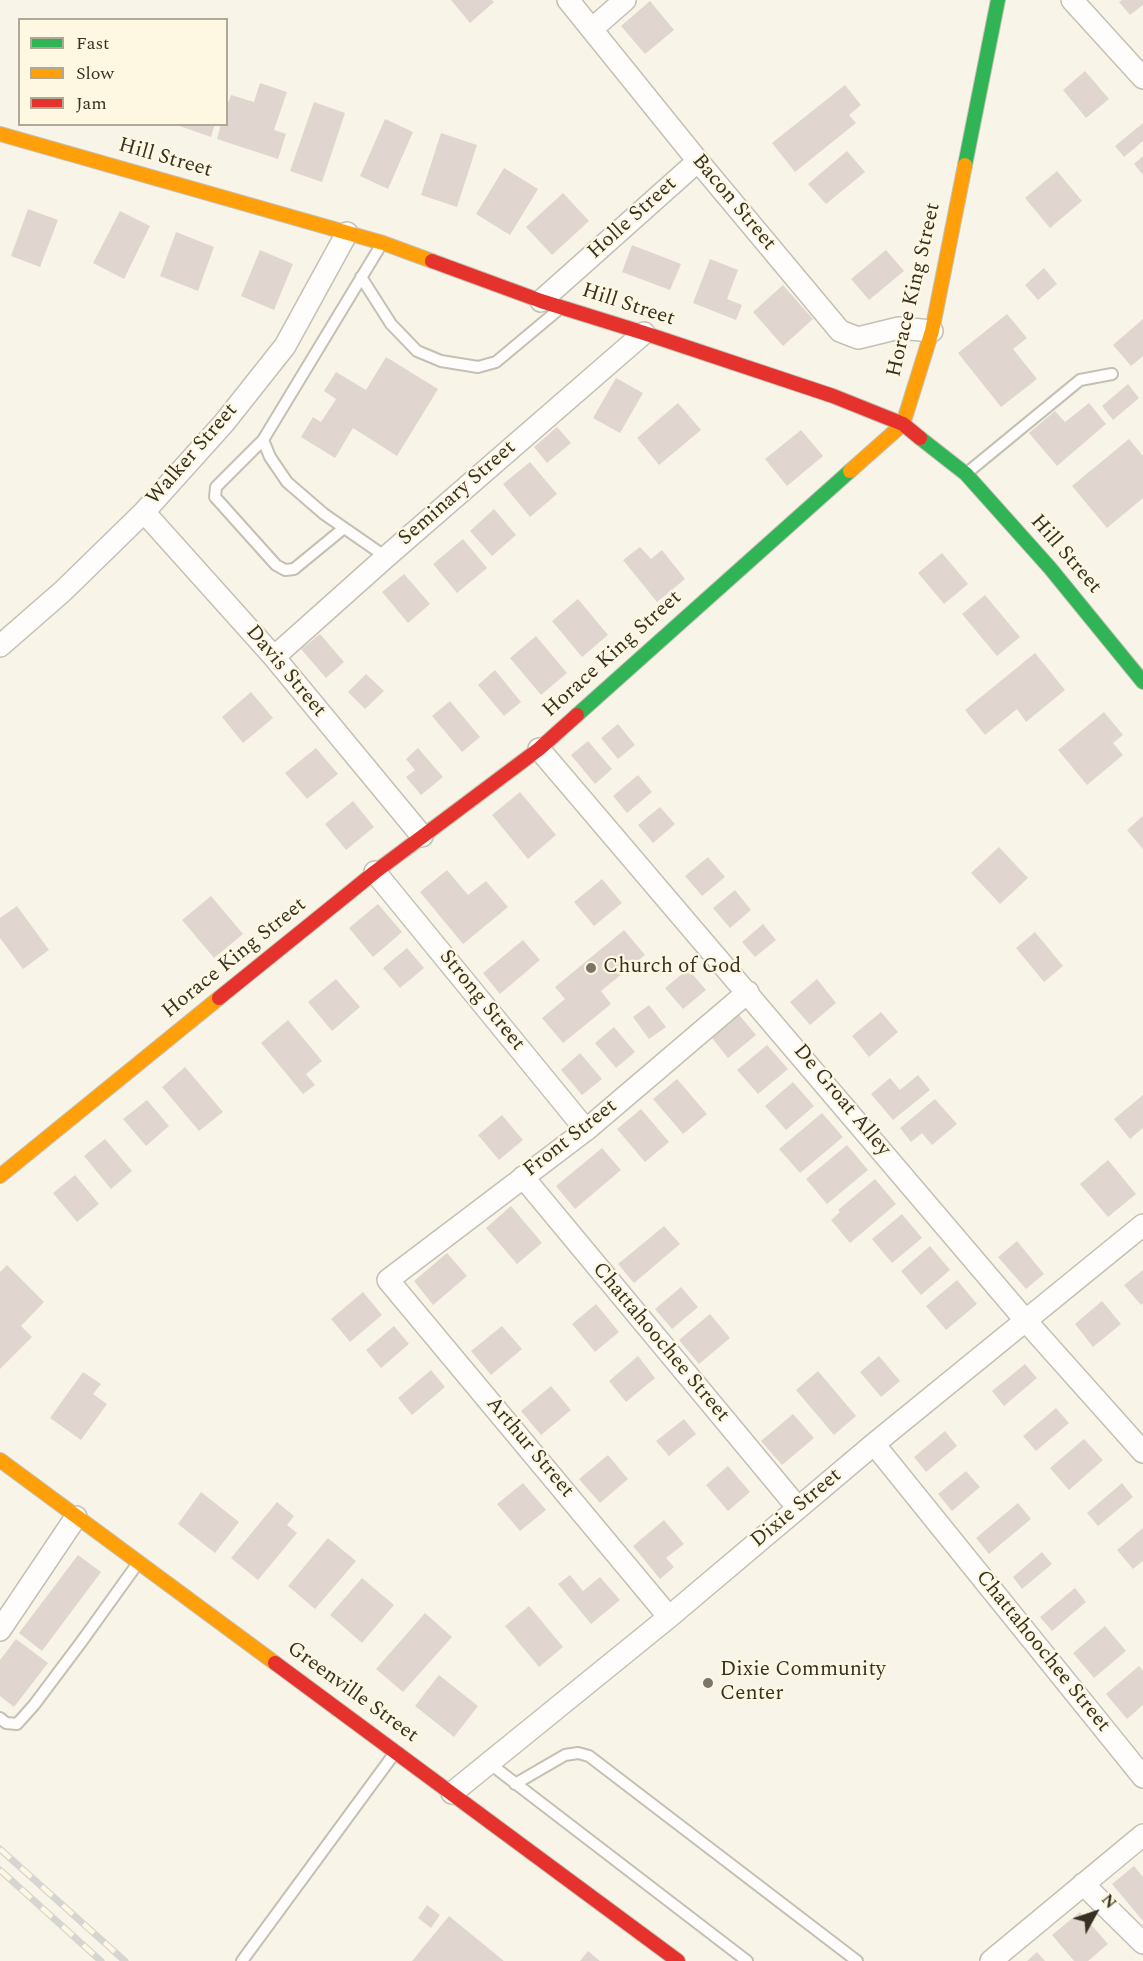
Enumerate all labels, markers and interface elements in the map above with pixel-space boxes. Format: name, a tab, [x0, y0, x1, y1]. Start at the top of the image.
legend	[18, 18, 228, 126]
text: Fast	[76, 30, 109, 57]
text: Slow	[76, 60, 114, 87]
text: Jam	[76, 90, 107, 117]
street label: Hill Street	[115, 134, 215, 184]
street label: Bacon Street	[685, 150, 781, 256]
street label: Holle Street	[583, 172, 683, 266]
street label: Horace King Street	[883, 200, 947, 380]
street label: Hill Street	[578, 279, 678, 333]
street label: Walker Street	[142, 399, 244, 511]
street label: Seminary Street	[394, 436, 522, 552]
street label: Hill Street	[1024, 510, 1106, 600]
street label: Horace King Street	[538, 586, 688, 724]
street label: Davis Street	[239, 621, 331, 723]
street label: Horace King Street	[158, 893, 312, 1025]
street label: Strong Street	[433, 945, 529, 1057]
place label: Church of God	[603, 955, 741, 981]
marker: Church of God	[584, 961, 598, 975]
street label: De Groat Alley	[787, 1040, 895, 1162]
street label: Front Street	[519, 1095, 623, 1183]
street label: Chattahoochee Street	[586, 1258, 734, 1428]
street label: Arthur Street	[479, 1392, 579, 1504]
street label: Dixie Street	[747, 1464, 847, 1554]
street label: Chattahoochee Street	[969, 1566, 1115, 1738]
street label: Greenville Street	[281, 1637, 423, 1749]
place label: Dixie Community Center	[720, 1658, 886, 1708]
marker: Dixie Community Center	[701, 1676, 715, 1690]
north arrow	[1065, 1883, 1125, 1943]
text: N	[1095, 1889, 1122, 1914]

